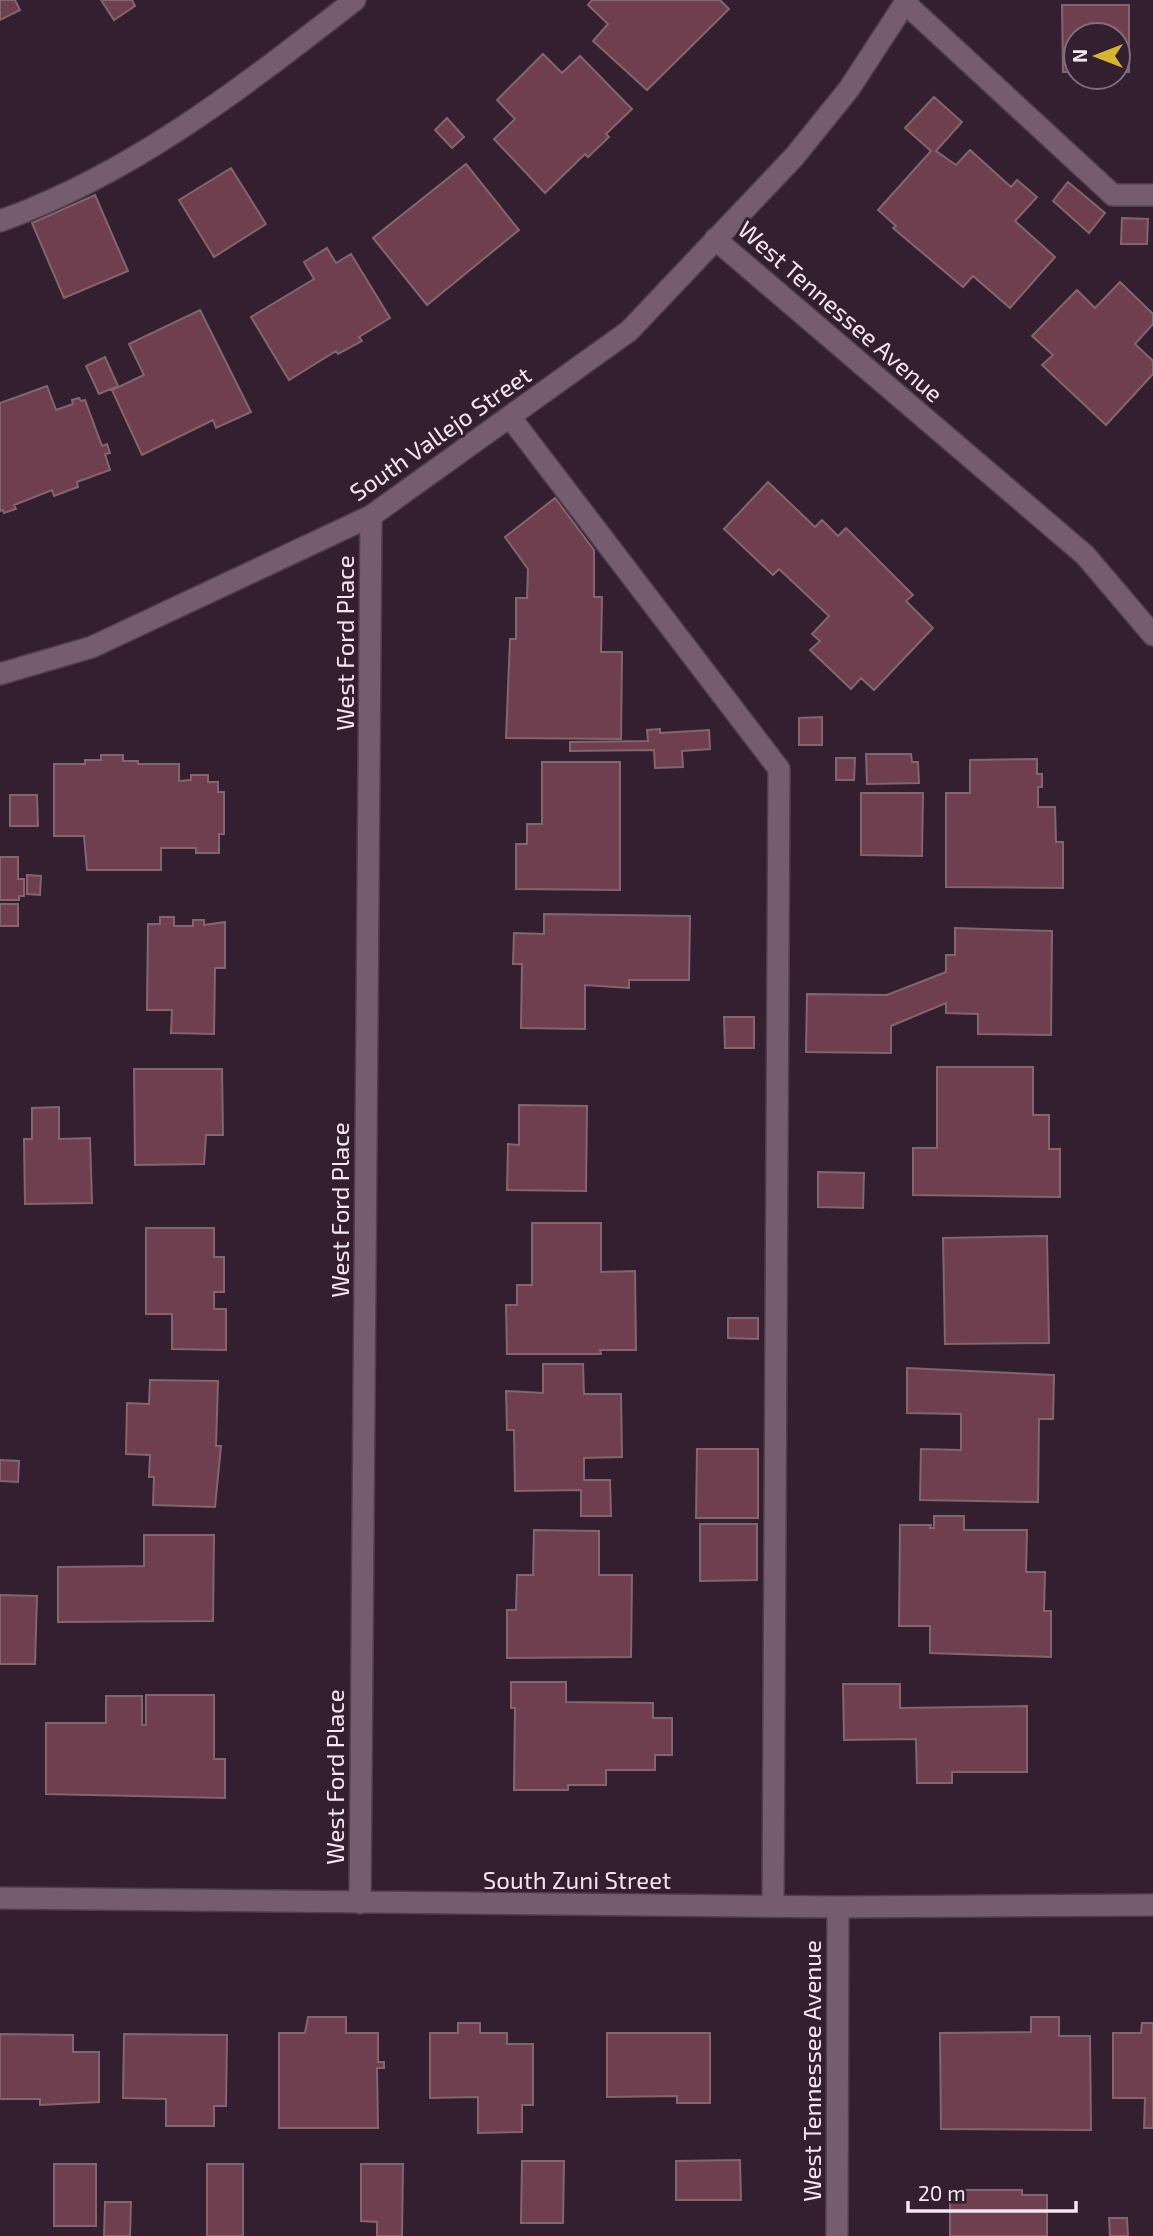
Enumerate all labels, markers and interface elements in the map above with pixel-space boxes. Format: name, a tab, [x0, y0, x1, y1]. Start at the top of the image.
north arrow	[1062, 21, 1132, 91]
text: N	[1068, 49, 1091, 63]
street label: West Tennessee Avenue	[733, 214, 949, 408]
street label: South Vallejo Street	[344, 360, 536, 506]
street label: West Ford Place	[330, 555, 359, 731]
street label: West Ford Place	[325, 1122, 354, 1298]
street label: West Ford Place	[320, 1689, 349, 1865]
street label: South Zuni Street	[483, 1865, 671, 1894]
street label: West Tennessee Avenue	[797, 1940, 826, 2202]
scale bar	[908, 2170, 1076, 2214]
text: 20 m	[918, 2180, 966, 2205]

